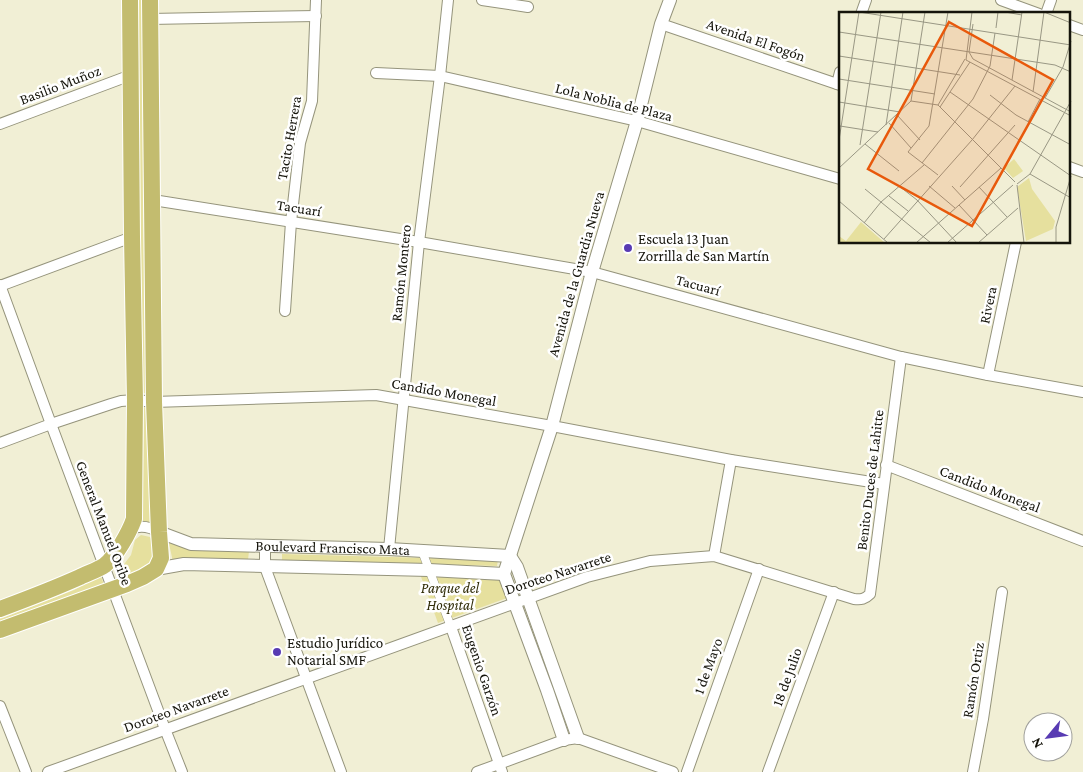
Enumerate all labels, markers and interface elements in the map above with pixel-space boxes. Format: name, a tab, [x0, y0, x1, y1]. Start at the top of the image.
inset map	[839, 12, 1070, 244]
street label: Avenida El Fogón	[704, 16, 807, 65]
street label: Basilio Muñoz	[17, 62, 103, 108]
street label: Lola Noblia de Plaza	[554, 80, 674, 124]
street label: Tacito Herrera	[274, 95, 304, 181]
street label: Avenida de la Guardia Nueva	[545, 189, 607, 359]
street label: Tacuarí	[276, 197, 324, 220]
street label: Ramón Montero	[388, 224, 414, 322]
place label: Escuela 13 Juan Zorrilla de San Martín	[638, 231, 769, 264]
marker: Escuela 13 Juan Zorrilla de San Martín	[622, 242, 634, 254]
street label: Tacuarí	[674, 271, 723, 299]
street label: Rivera	[976, 285, 1000, 325]
street label: Candido Monegal	[390, 375, 498, 410]
street label: Benito Duces de Lahitte	[853, 408, 887, 551]
street label: General Manuel Oribe	[73, 459, 135, 588]
street label: Candido Monegal	[937, 462, 1043, 516]
street label: Boulevard Francisco Mata	[255, 538, 411, 558]
street label: Doroteo Navarrete	[503, 548, 613, 598]
park label: Parque del Hospital	[421, 580, 480, 614]
street label: Eugenio Garzón	[458, 622, 505, 718]
place label: Estudio Jurídico Notarial SMF	[287, 635, 383, 668]
street label: 1 de Mayo	[690, 636, 726, 697]
street label: Ramón Ortiz	[959, 641, 987, 719]
marker: Estudio Jurídico Notarial SMF	[271, 646, 283, 658]
street label: 18 de Julio	[769, 646, 806, 709]
street label: Doroteo Navarrete	[121, 682, 231, 735]
north arrow	[1023, 712, 1073, 762]
text: N	[1027, 735, 1046, 751]

